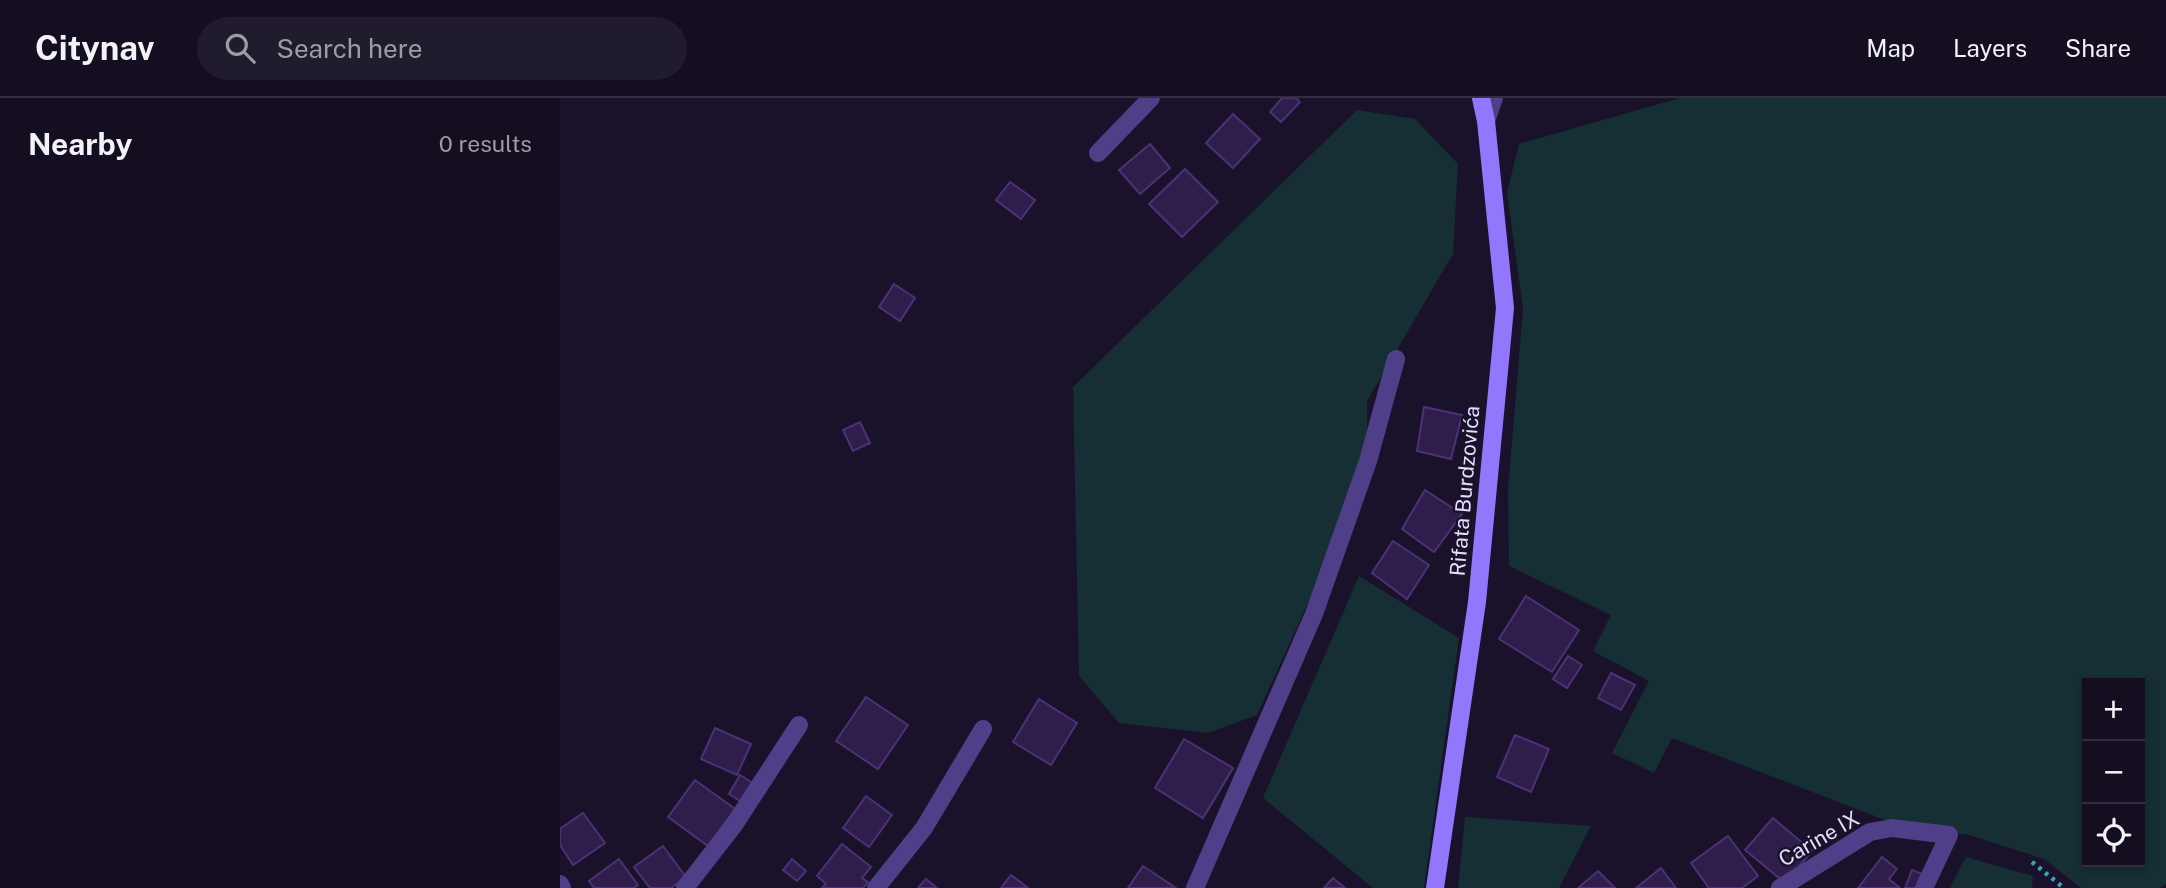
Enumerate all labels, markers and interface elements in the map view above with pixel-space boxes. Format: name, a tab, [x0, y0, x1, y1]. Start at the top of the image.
search box	[197, 17, 687, 80]
text: Citynav	[35, 29, 155, 67]
icon: search	[221, 29, 259, 67]
text: Search here	[277, 33, 423, 64]
text: Map	[1866, 34, 1915, 62]
text: Layers	[1953, 34, 2027, 62]
text: Share	[2065, 34, 2131, 62]
text: Nearby	[28, 126, 132, 162]
text: 0 results	[439, 130, 532, 157]
street label: Rifata Burdzovića	[1445, 405, 1484, 577]
map controls	[2082, 678, 2145, 867]
button: +	[2082, 678, 2145, 741]
button: −	[2082, 741, 2145, 804]
button: locate	[2082, 804, 2145, 867]
street label: Carine IX	[1774, 806, 1863, 872]

